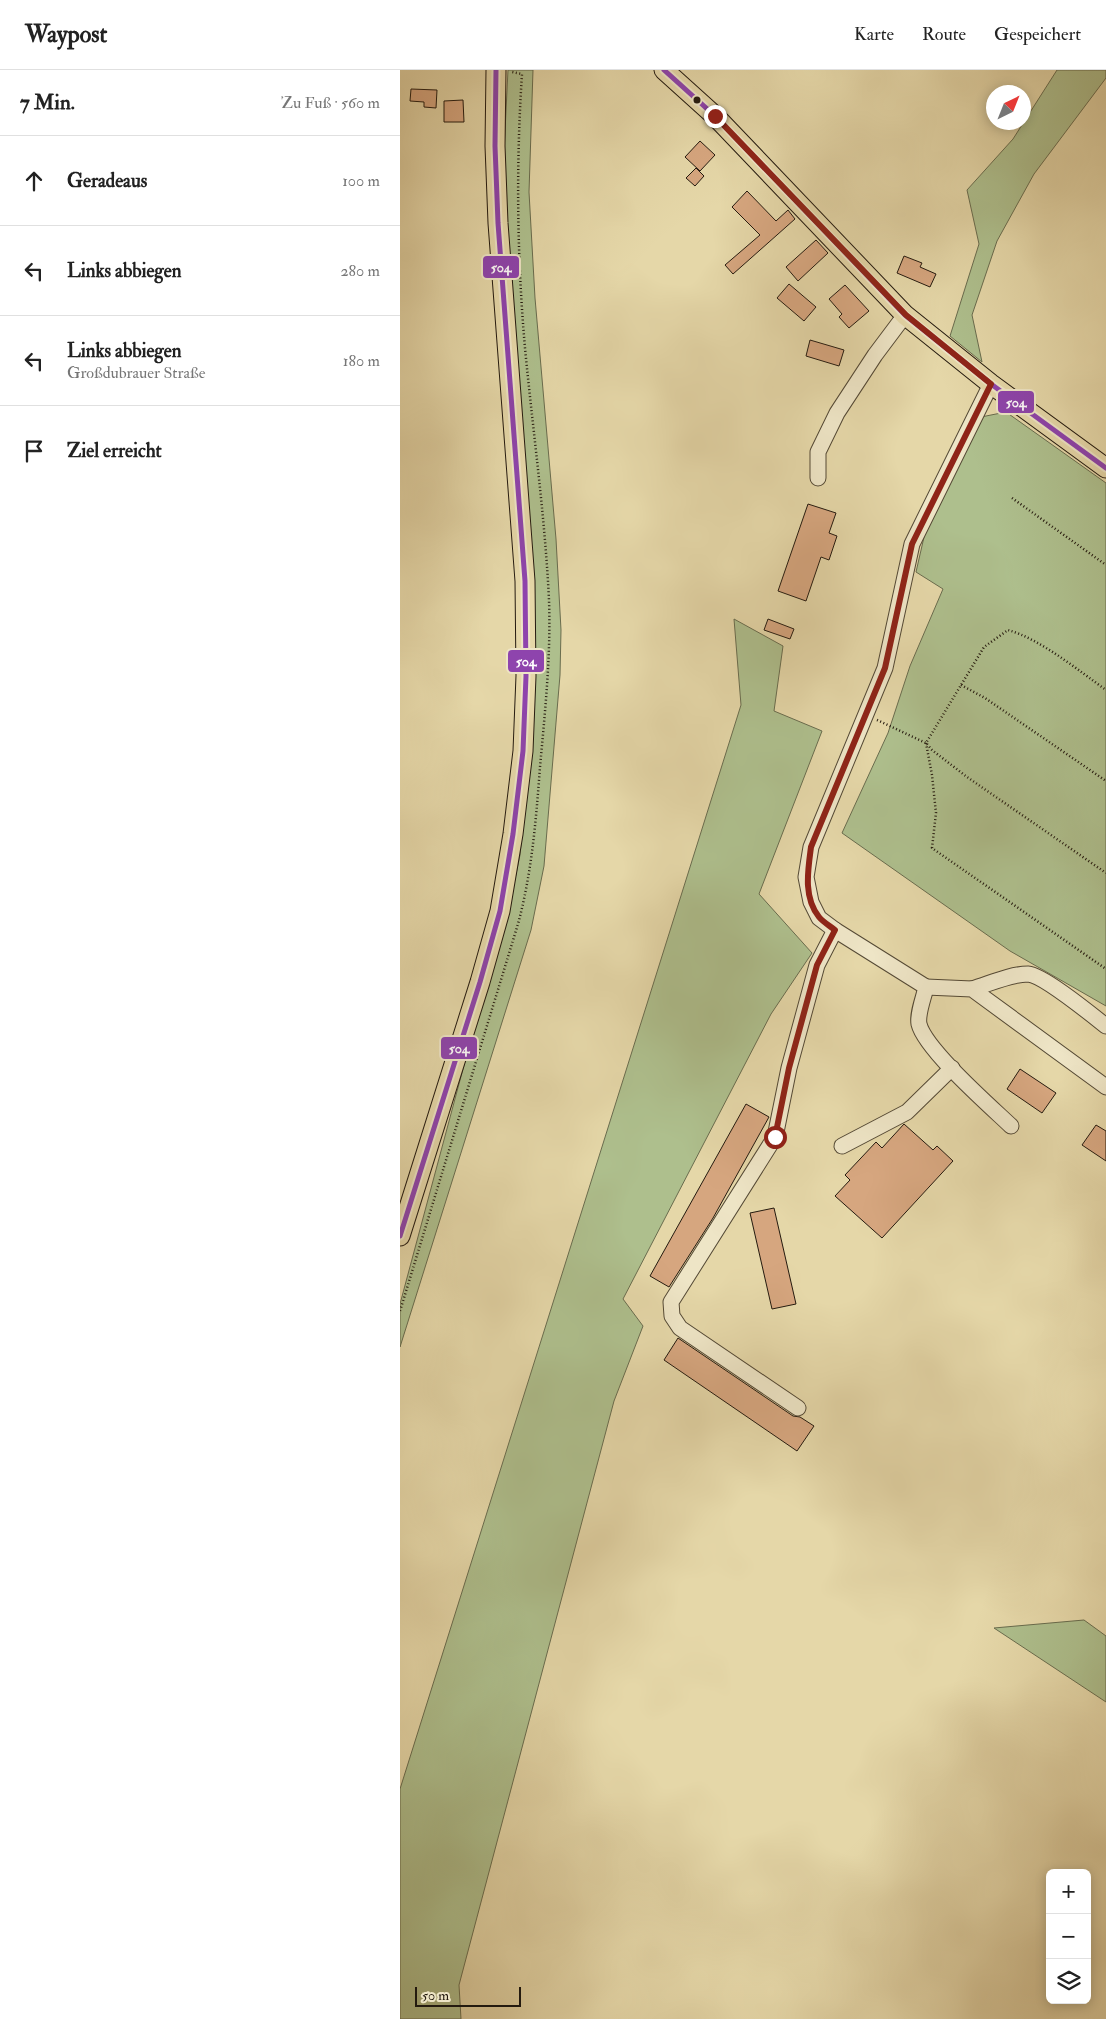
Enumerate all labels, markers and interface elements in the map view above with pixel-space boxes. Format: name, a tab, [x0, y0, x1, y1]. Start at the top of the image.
text: Waypost	[25, 19, 107, 50]
text: Karte	[854, 23, 894, 46]
text: Route	[922, 23, 966, 46]
text: Gespeichert	[994, 23, 1081, 46]
north arrow	[986, 85, 1031, 130]
text: 7 Min.	[20, 89, 75, 116]
text: Zu Fuß · 560 m	[281, 93, 380, 113]
unlabelled marker	[692, 95, 702, 105]
route end	[704, 105, 727, 128]
icon: ahead	[20, 167, 48, 195]
text: Geradeaus	[67, 169, 147, 193]
text: 100 m	[342, 171, 380, 191]
line badge: 504	[482, 255, 520, 279]
icon: left	[20, 257, 48, 285]
text: Links abbiegen	[67, 259, 181, 283]
text: 504	[491, 259, 513, 276]
text: 280 m	[340, 261, 380, 281]
text: Links abbiegen	[67, 339, 181, 363]
icon: left	[20, 347, 48, 375]
text: 180 m	[343, 351, 380, 371]
text: Großdubrauer Straße	[67, 363, 205, 383]
line badge: 504	[997, 390, 1035, 414]
text: 504	[1006, 394, 1028, 411]
icon: arrive	[20, 437, 48, 465]
text: Ziel erreicht	[67, 439, 162, 463]
line badge: 504	[507, 649, 545, 673]
text: 504	[516, 653, 538, 670]
line badge: 504	[440, 1036, 478, 1060]
text: 504	[449, 1040, 471, 1057]
route start	[764, 1126, 787, 1149]
map controls	[1046, 1869, 1091, 2004]
button: +	[1046, 1869, 1091, 1914]
button: −	[1046, 1914, 1091, 1959]
button: layers	[1046, 1959, 1091, 2004]
scale bar	[415, 1984, 521, 2007]
text: 50 m	[422, 1987, 449, 2004]

